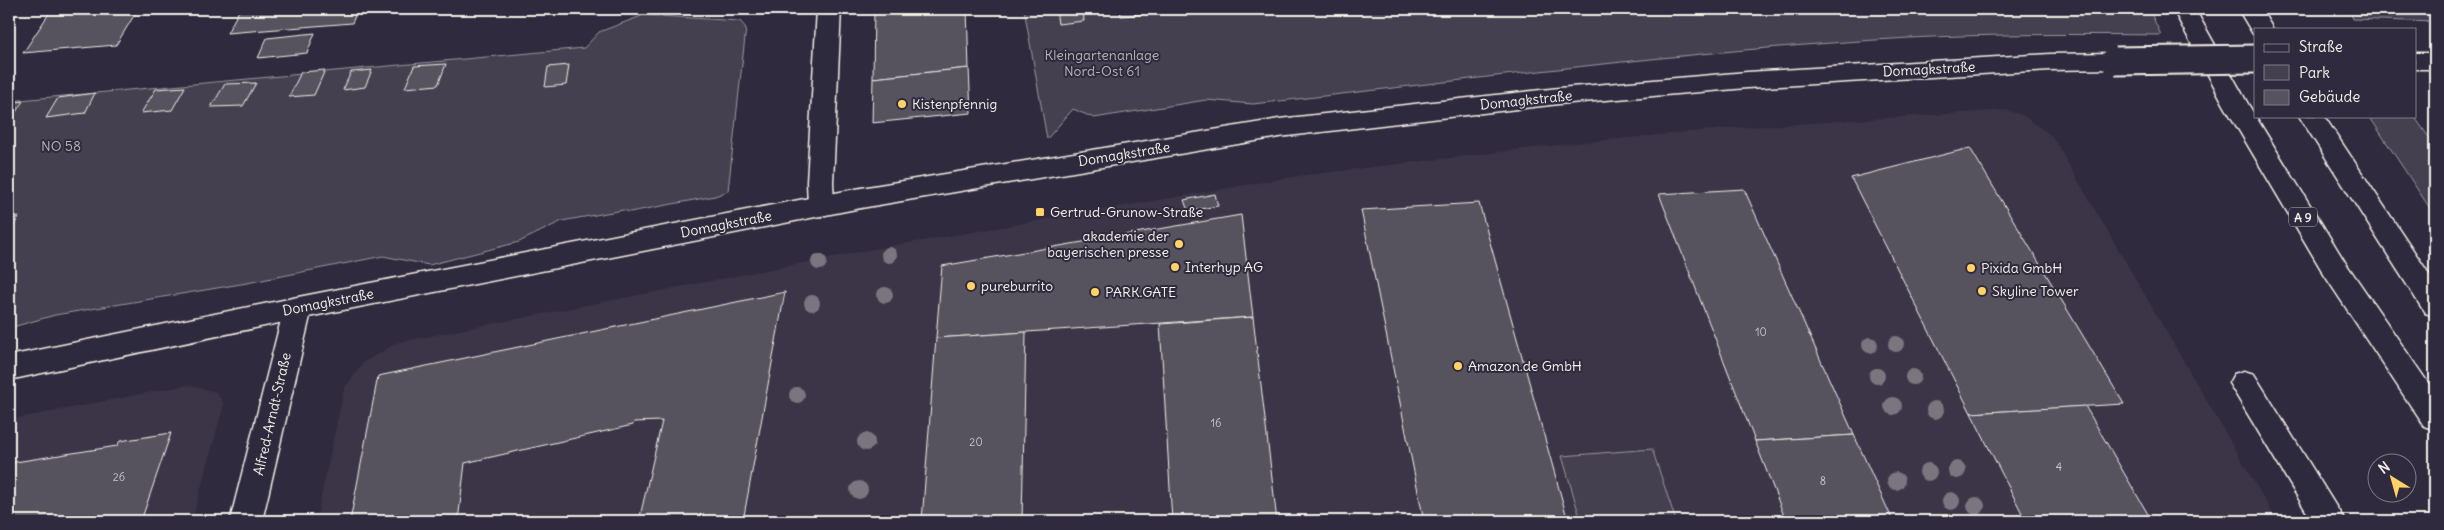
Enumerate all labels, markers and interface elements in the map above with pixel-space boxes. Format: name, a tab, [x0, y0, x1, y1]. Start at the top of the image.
legend	[2254, 28, 2416, 118]
text: Straße	[2299, 37, 2343, 56]
park label: Kleingartenanlage Nord-Ost 61	[1045, 46, 1159, 80]
street label: Domagkstraße	[1882, 58, 1976, 80]
text: Park	[2299, 63, 2330, 82]
street label: Domagkstraße	[1479, 86, 1573, 114]
text: Gebäude	[2299, 87, 2360, 106]
place label: Kistenpfennig	[912, 95, 997, 113]
marker: Kistenpfennig	[896, 98, 908, 110]
park label: NO 58	[41, 137, 81, 155]
street label: Domagkstraße	[1077, 138, 1171, 170]
place label: Gertrud-Grunow-Straße	[1050, 203, 1203, 221]
street label: Domagkstraße	[679, 206, 773, 242]
marker: Gertrud-Grunow-Straße	[1034, 206, 1046, 218]
road number: A 9	[2289, 208, 2317, 226]
place label: akademie der bayerischen presse	[1047, 227, 1169, 261]
marker: akademie der bayerischen presse	[1173, 238, 1185, 250]
place label: Interhyp AG	[1185, 258, 1263, 276]
place label: Pixida GmbH	[1981, 259, 2062, 277]
marker: Interhyp AG	[1169, 261, 1181, 273]
marker: Pixida GmbH	[1965, 262, 1977, 274]
place label: pureburrito	[981, 277, 1053, 295]
marker: pureburrito	[965, 280, 977, 292]
place label: Skyline Tower	[1992, 282, 2079, 300]
place label: PARK.GATE	[1105, 283, 1176, 301]
street label: Domagkstraße	[281, 284, 375, 320]
marker: Skyline Tower	[1976, 285, 1988, 297]
marker: PARK.GATE	[1089, 286, 1101, 298]
house number: 10	[1755, 325, 1767, 339]
street label: Alfred-Arndt-Straße	[249, 351, 295, 477]
place label: Amazon.de GmbH	[1468, 357, 1582, 375]
marker: Amazon.de GmbH	[1452, 360, 1464, 372]
house number: 16	[1211, 416, 1221, 430]
house number: 20	[969, 435, 983, 449]
north arrow	[2366, 452, 2416, 502]
text: N	[2375, 458, 2393, 478]
house number: 4	[2056, 460, 2062, 474]
house number: 26	[113, 470, 125, 484]
house number: 8	[1820, 474, 1826, 488]

